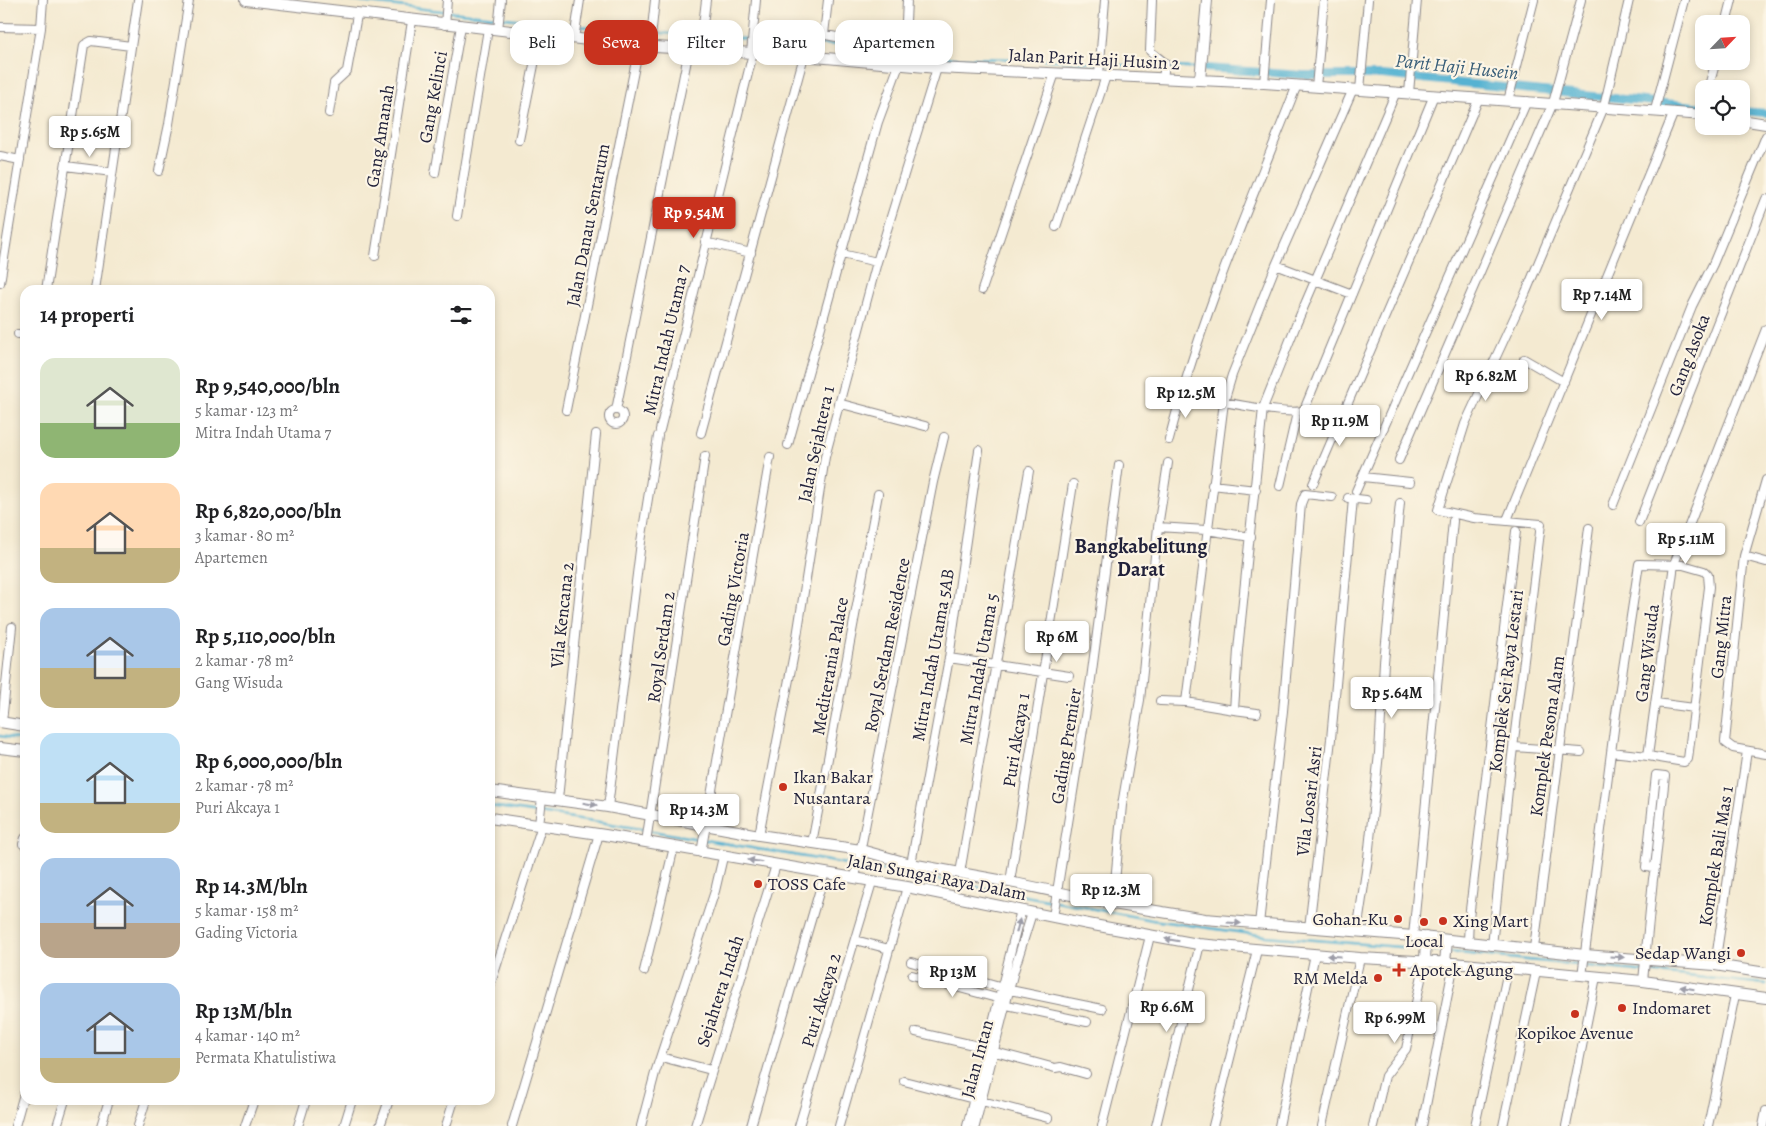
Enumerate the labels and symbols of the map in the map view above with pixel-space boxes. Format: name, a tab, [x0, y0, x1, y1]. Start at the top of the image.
north arrow	[1695, 15, 1750, 70]
street label: Jalan Parit Haji Husin 2	[1008, 43, 1181, 76]
water label: Parit Haji Husein	[1394, 48, 1520, 86]
street label: Gang Kelinci	[413, 49, 453, 145]
street label: Gang Amanah	[360, 82, 400, 189]
pin: Rp 5.65M	[38, 116, 142, 158]
street label: Jalan Danau Sentarum	[560, 141, 616, 309]
pin: Rp 9.54M	[642, 196, 746, 239]
street label: Mitra Indah Utama 7	[637, 262, 695, 417]
pin: Rp 7.14M	[1550, 278, 1654, 321]
street label: Gang Asoka	[1662, 310, 1716, 400]
pin: Rp 6.82M	[1434, 360, 1538, 402]
pin: Rp 12.5M	[1134, 376, 1238, 419]
street label: Jalan Sejahtera 1	[792, 384, 840, 504]
pin: Rp 11.9M	[1288, 404, 1392, 447]
pin: Rp 5.11M	[1634, 522, 1738, 565]
street label: Gading Victoria	[711, 529, 755, 648]
district label: Bangkabelitung Darat	[1075, 533, 1208, 583]
street label: Royal Serdam Residence	[858, 556, 916, 734]
street label: Vila Kencana 2	[544, 560, 580, 670]
street label: Mitra Indah Utama 5AB	[906, 567, 960, 743]
street label: Komplek Sei Raya Lestari	[1483, 588, 1529, 774]
street label: Royal Serdam 2	[641, 589, 681, 704]
street label: Mitra Indah Utama 5	[954, 591, 1004, 747]
street label: Gang Mitra	[1705, 593, 1737, 680]
street label: Mediterania Palace	[806, 595, 854, 737]
street label: Gang Wisuda	[1629, 602, 1665, 704]
pin: Rp 6M	[1022, 620, 1092, 663]
street label: Komplek Pesona Alam	[1524, 654, 1570, 818]
pin: Rp 5.64M	[1340, 676, 1444, 719]
street label: Gading Premier	[1045, 686, 1087, 806]
street label: Puri Akcaya 1	[997, 691, 1035, 789]
street label: Vila Losari Asri	[1290, 745, 1328, 858]
place label: Ikan Bakar Nusantara	[793, 765, 873, 810]
marker: Ikan Bakar Nusantara	[777, 781, 789, 793]
street label: Komplek Bali Mas 1	[1693, 784, 1739, 928]
pin: Rp 14.3M	[647, 794, 751, 836]
one-way arrow	[583, 800, 599, 808]
street label: Jalan Sungai Raya Dalam	[845, 848, 1029, 906]
one-way arrow	[746, 857, 762, 865]
place label: TOSS Cafe	[768, 872, 846, 896]
pin: Rp 12.3M	[1059, 874, 1163, 916]
marker: TOSS Cafe	[752, 878, 764, 890]
place label: Gohan-Ku	[1313, 907, 1388, 931]
place label: Xing Mart	[1453, 909, 1529, 933]
marker: Gohan-Ku	[1392, 913, 1404, 925]
marker: Xing Mart	[1437, 915, 1449, 927]
marker: Local	[1418, 916, 1430, 928]
one-way arrow	[1014, 919, 1022, 934]
one-way arrow	[1227, 919, 1243, 927]
place label: Local	[1405, 929, 1444, 953]
street label: Sejahtera Indah	[691, 932, 749, 1050]
one-way arrow	[1164, 935, 1180, 943]
place label: Sedap Wangi	[1635, 941, 1731, 965]
marker: Sedap Wangi	[1735, 947, 1747, 959]
street label: Puri Akcaya 2	[795, 949, 847, 1050]
one-way arrow	[1326, 951, 1342, 959]
one-way arrow	[1610, 953, 1626, 961]
pin: Rp 13M	[912, 956, 994, 998]
place label: Apotek Agung	[1409, 958, 1513, 982]
marker: Apotek Agung	[1392, 963, 1406, 977]
place label: RM Melda	[1293, 966, 1369, 990]
marker: RM Melda	[1372, 972, 1384, 984]
one-way arrow	[1679, 984, 1695, 992]
pin: Rp 6.6M	[1121, 990, 1213, 1033]
place label: Indomaret	[1632, 996, 1711, 1020]
pin: Rp 6.99M	[1343, 1002, 1447, 1044]
marker: Indomaret	[1616, 1002, 1628, 1014]
marker: Kopikoe Avenue	[1569, 1008, 1581, 1020]
street label: Jalan Intan	[955, 1017, 999, 1101]
place label: Kopikoe Avenue	[1516, 1021, 1634, 1045]

